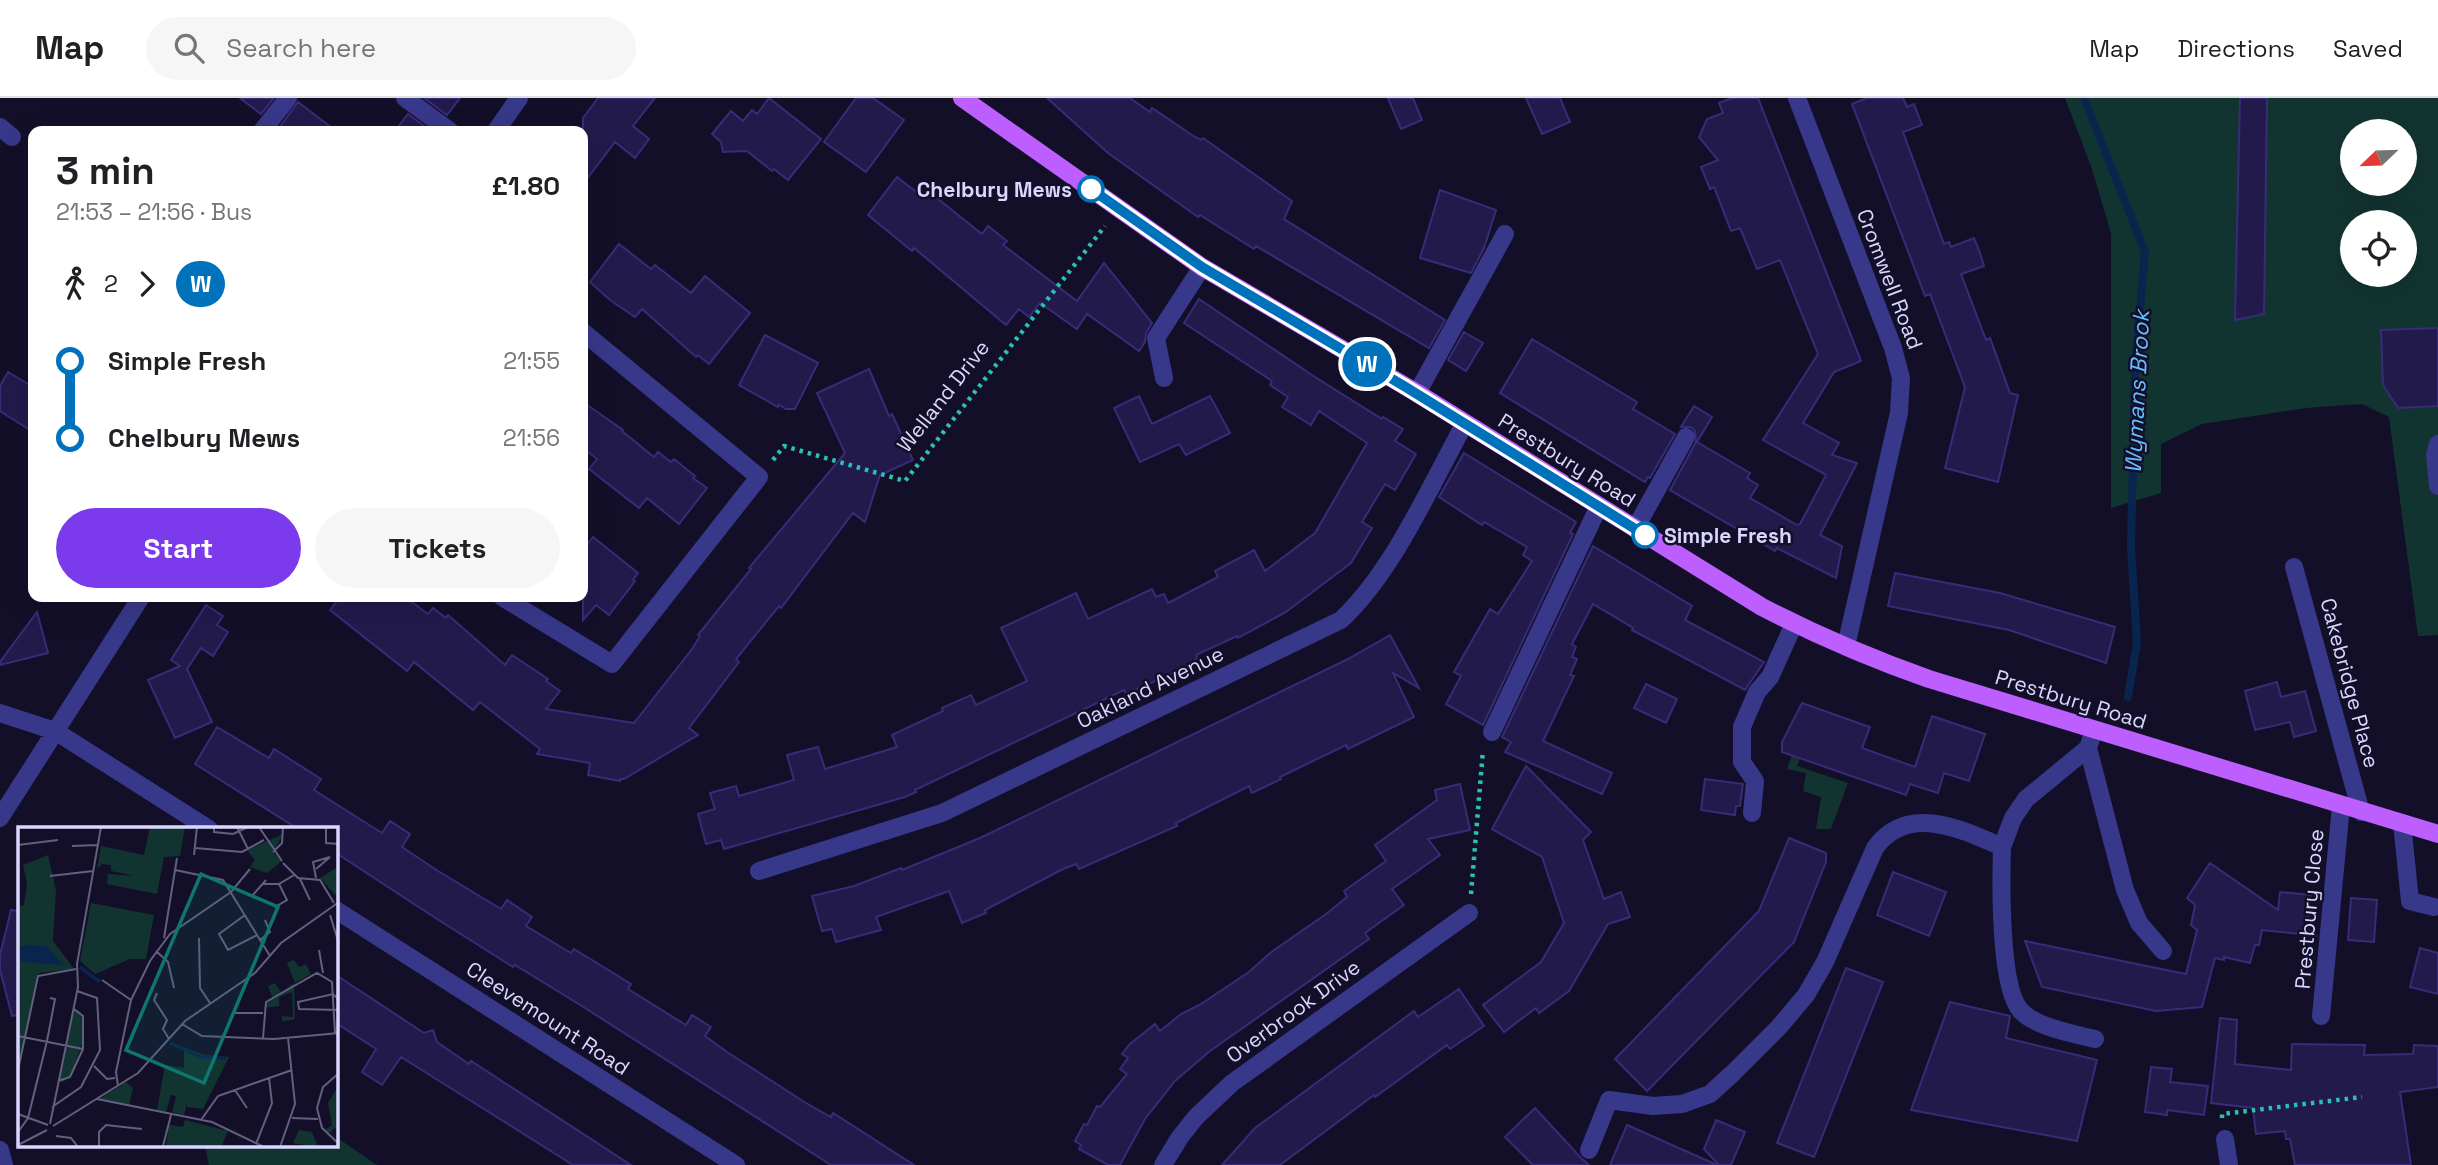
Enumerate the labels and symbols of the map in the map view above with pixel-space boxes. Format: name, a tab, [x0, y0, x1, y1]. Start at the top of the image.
north arrow	[2340, 119, 2417, 196]
place label: Chelbury Mews	[917, 176, 1072, 203]
marker: Chelbury Mews	[1078, 176, 1104, 202]
street label: Cromwell Road	[1851, 205, 1929, 353]
water label: Wymans Brook	[2118, 307, 2156, 474]
street label: Welland Drive	[891, 335, 995, 457]
line badge: W	[1344, 341, 1390, 387]
street label: Prestbury Road	[1493, 407, 1641, 513]
marker: Simple Fresh	[1632, 522, 1658, 548]
place label: Simple Fresh	[1664, 522, 1792, 549]
street label: Cakebridge Place	[2314, 595, 2386, 771]
street label: Oakland Avenue	[1072, 640, 1228, 734]
street label: Prestbury Road	[1992, 663, 2150, 735]
inset map	[18, 827, 338, 1148]
street label: Prestbury Close	[2289, 828, 2329, 990]
street label: Overbrook Drive	[1221, 953, 1365, 1069]
street label: Cleevemount Road	[461, 955, 635, 1081]

